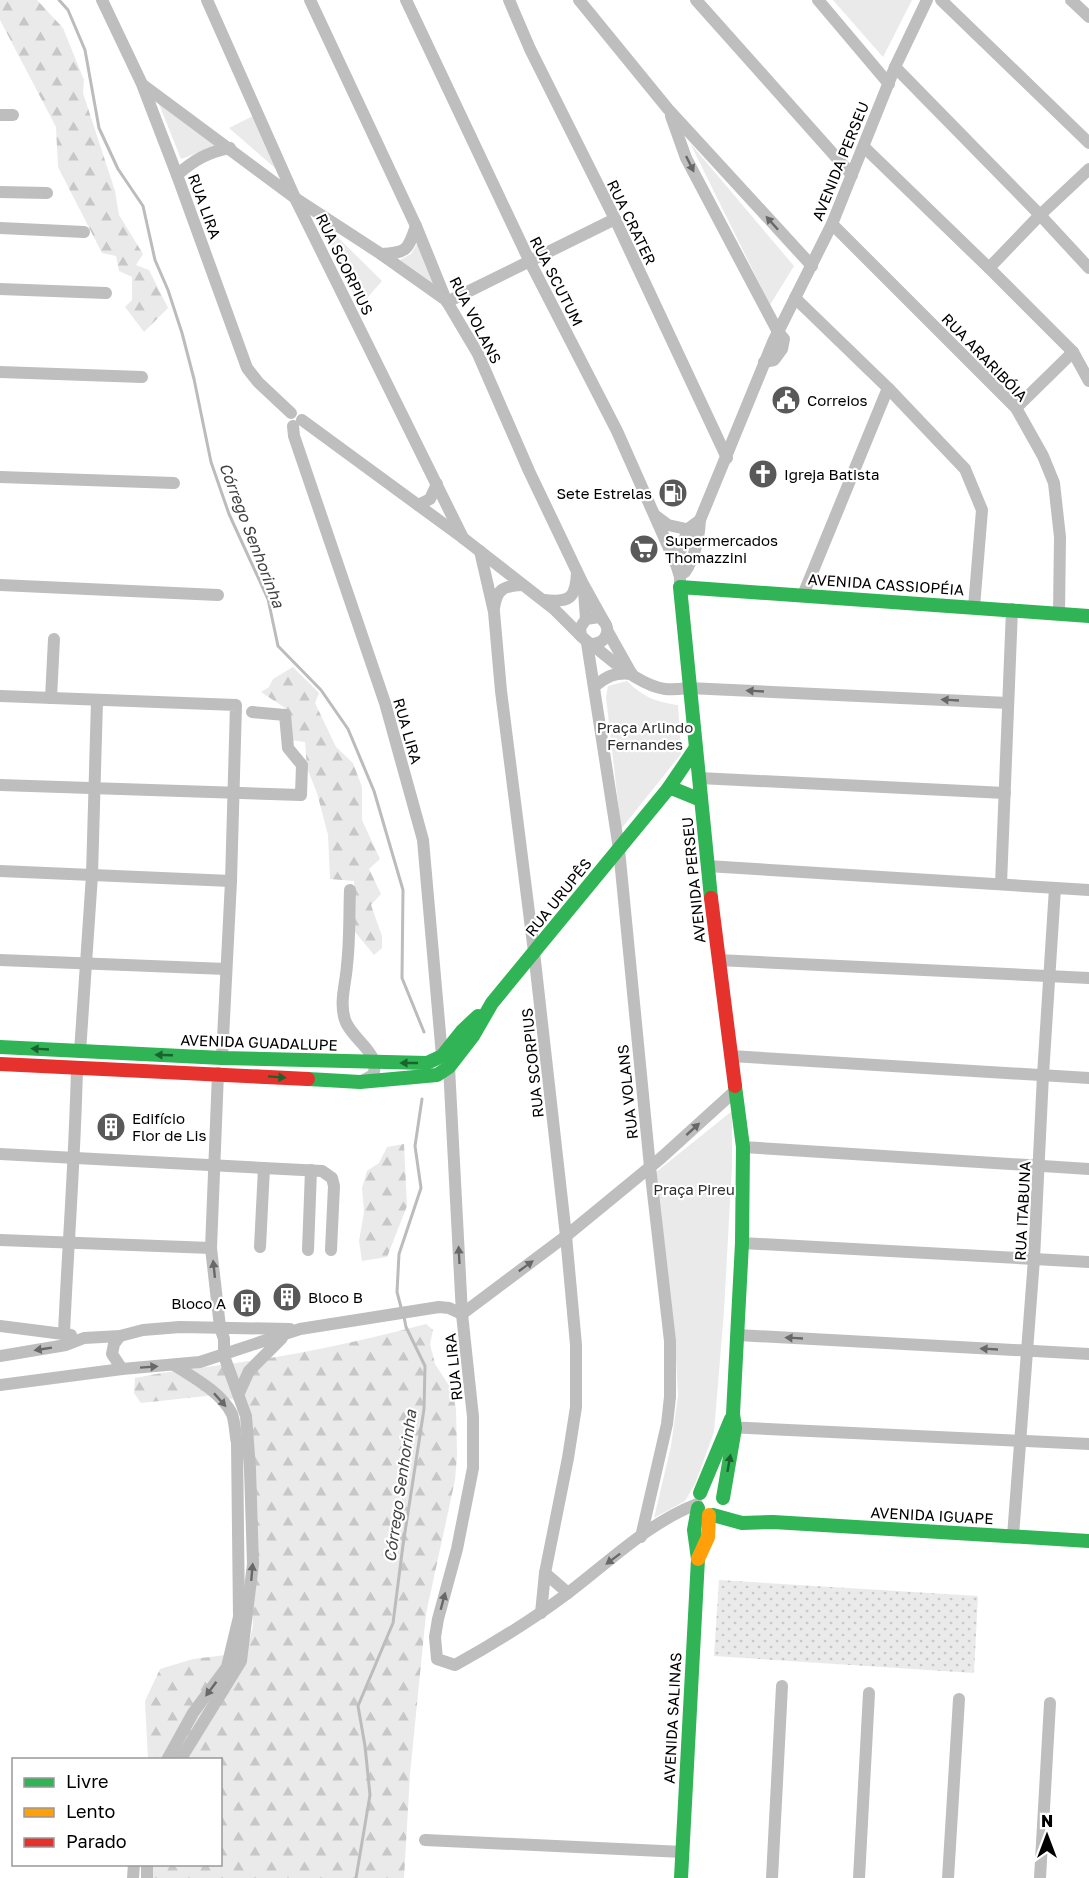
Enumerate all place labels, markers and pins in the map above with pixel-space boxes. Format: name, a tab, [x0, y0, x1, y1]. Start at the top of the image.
public building icon: Correios	[770, 384, 802, 416]
place label: Correios	[807, 391, 867, 409]
church icon: Igreja Batista	[747, 458, 779, 490]
place label: Igreja Batista	[784, 465, 879, 483]
fuel station icon: Sete Estrelas	[657, 477, 689, 509]
place label: Sete Estrelas	[557, 484, 652, 502]
place label: Supermercados Thomazzini	[665, 531, 778, 566]
supermarket icon: Supermercados Thomazzini	[628, 533, 660, 565]
place label: Edifício Flor de Lis	[132, 1109, 206, 1144]
building icon: Edifício Flor de Lis	[95, 1111, 127, 1143]
building icon: Bloco B	[271, 1281, 303, 1313]
building icon: Bloco A	[231, 1287, 263, 1319]
place label: Bloco B	[308, 1288, 363, 1306]
place label: Bloco A	[171, 1294, 226, 1312]

